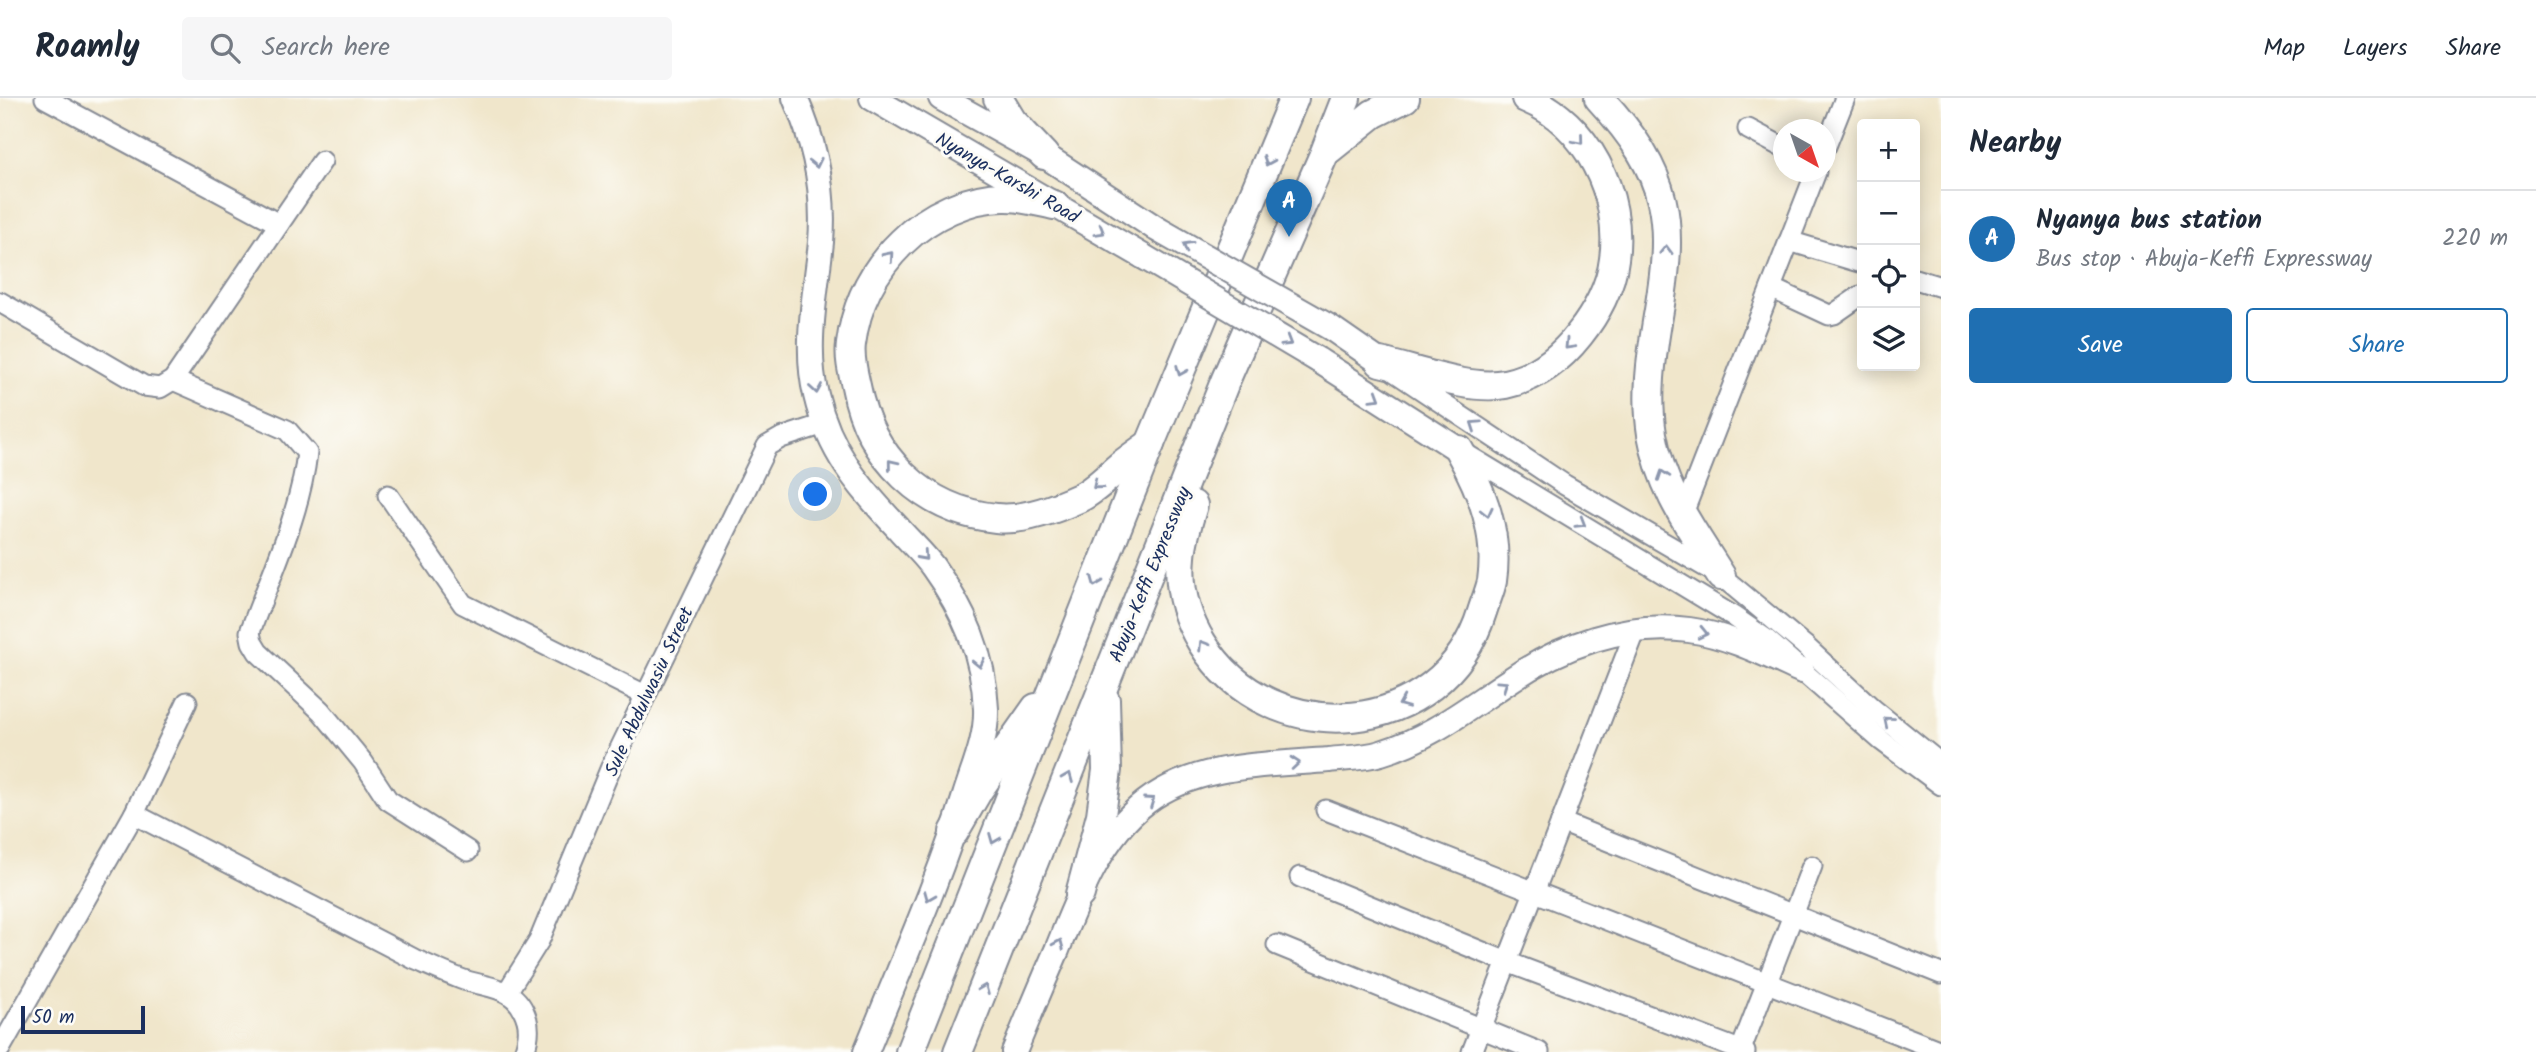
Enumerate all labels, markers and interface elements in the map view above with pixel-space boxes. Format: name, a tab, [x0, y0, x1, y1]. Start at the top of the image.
search box	[182, 17, 672, 80]
text: Roamly	[35, 22, 140, 75]
text: Search here	[262, 27, 390, 69]
icon: search	[206, 29, 244, 67]
text: Map	[2263, 29, 2305, 68]
text: Layers	[2343, 29, 2407, 68]
text: Share	[2445, 29, 2501, 68]
north arrow	[1773, 119, 1836, 182]
map controls	[1857, 119, 1920, 371]
button: +	[1857, 119, 1920, 182]
text: Nearby	[1969, 120, 2061, 168]
street label: Nyanya-Karshi Road	[929, 125, 1085, 233]
one-way arrow	[1571, 131, 1583, 144]
one-way arrow	[1262, 154, 1276, 166]
one-way arrow	[808, 157, 822, 169]
pin: A	[1266, 179, 1312, 237]
button: −	[1857, 182, 1920, 245]
text: Nyanya bus station	[2036, 200, 2262, 242]
text: A	[1985, 221, 1999, 257]
text: 220 m	[2442, 221, 2508, 257]
one-way arrow	[1092, 223, 1105, 236]
one-way arrow	[1181, 241, 1194, 254]
text: Bus stop · Abuja-Keffi Expressway	[2036, 242, 2372, 278]
one-way arrow	[1658, 244, 1674, 255]
button: locate	[1857, 245, 1920, 308]
one-way arrow	[881, 251, 893, 264]
button: layers	[1857, 308, 1920, 371]
button: Save	[1969, 308, 2232, 383]
button: Share	[2246, 308, 2508, 383]
one-way arrow	[1279, 334, 1292, 347]
one-way arrow	[1565, 337, 1578, 350]
one-way arrow	[1175, 364, 1189, 376]
one-way arrow	[808, 383, 823, 395]
one-way arrow	[1368, 389, 1381, 402]
one-way arrow	[1470, 421, 1483, 434]
one-way arrow	[888, 460, 901, 472]
one-way arrow	[1657, 469, 1671, 481]
your location	[798, 477, 832, 511]
one-way arrow	[1092, 477, 1104, 490]
street label: Abuja-Keffi Expressway	[1102, 481, 1200, 667]
one-way arrow	[1478, 506, 1493, 518]
one-way arrow	[1573, 515, 1586, 528]
one-way arrow	[915, 548, 927, 561]
one-way arrow	[1090, 575, 1104, 587]
street label: Sule Abdulwasiu Street	[597, 601, 703, 782]
one-way arrow	[1697, 625, 1709, 639]
one-way arrow	[1199, 639, 1212, 652]
one-way arrow	[971, 657, 986, 669]
one-way arrow	[1495, 681, 1508, 693]
one-way arrow	[1397, 694, 1409, 708]
one-way arrow	[1883, 717, 1895, 730]
one-way arrow	[1290, 756, 1301, 771]
one-way arrow	[1060, 772, 1074, 785]
one-way arrow	[1142, 797, 1155, 809]
one-way arrow	[989, 833, 1003, 845]
one-way arrow	[923, 888, 937, 901]
one-way arrow	[1051, 939, 1065, 951]
one-way arrow	[975, 983, 989, 995]
scale bar	[21, 1003, 145, 1035]
text: 50 m	[32, 1003, 74, 1033]

